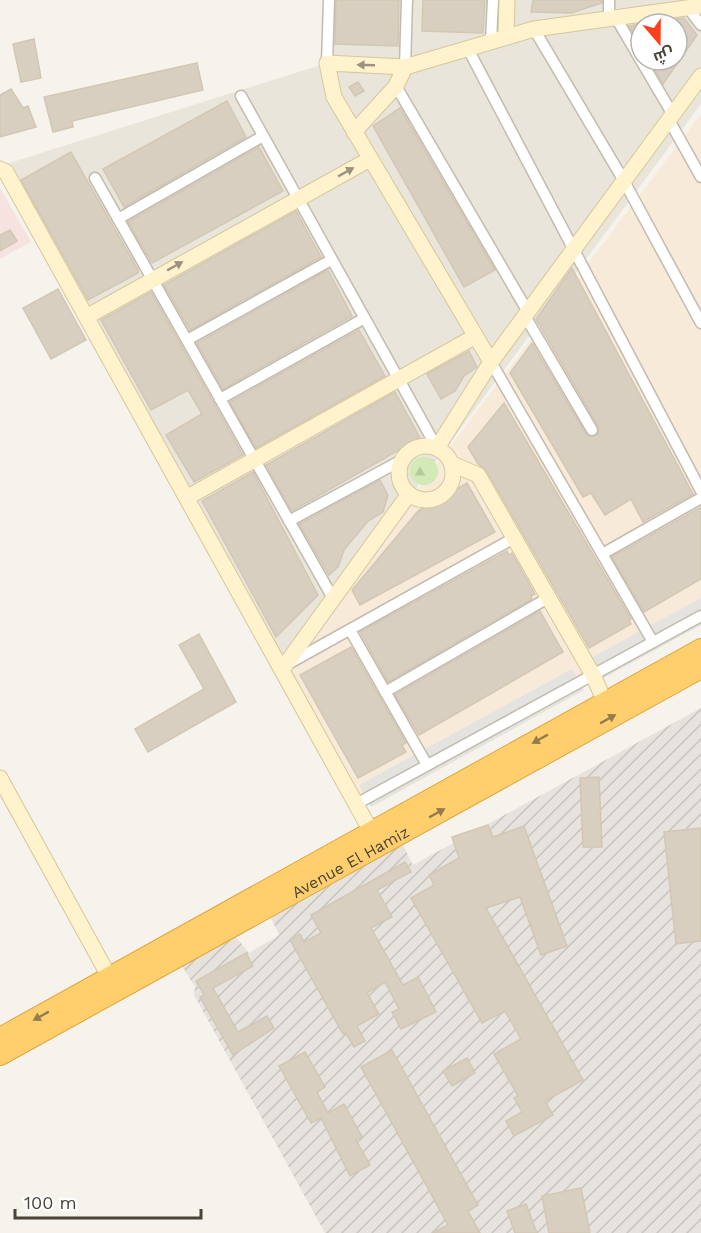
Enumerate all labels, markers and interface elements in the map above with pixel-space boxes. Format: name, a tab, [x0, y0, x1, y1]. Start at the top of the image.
north arrow	[629, 12, 689, 72]
text: ش	[651, 43, 677, 68]
one-way arrow	[357, 60, 376, 69]
one-way arrow	[338, 167, 355, 177]
one-way arrow	[167, 261, 184, 271]
one-way arrow	[600, 714, 617, 724]
one-way arrow	[531, 734, 548, 744]
one-way arrow	[429, 808, 446, 818]
street label: Avenue El Hamiz	[289, 822, 412, 902]
one-way arrow	[32, 1011, 49, 1021]
scale bar	[15, 1182, 201, 1220]
text: 100 m	[24, 1192, 77, 1213]

